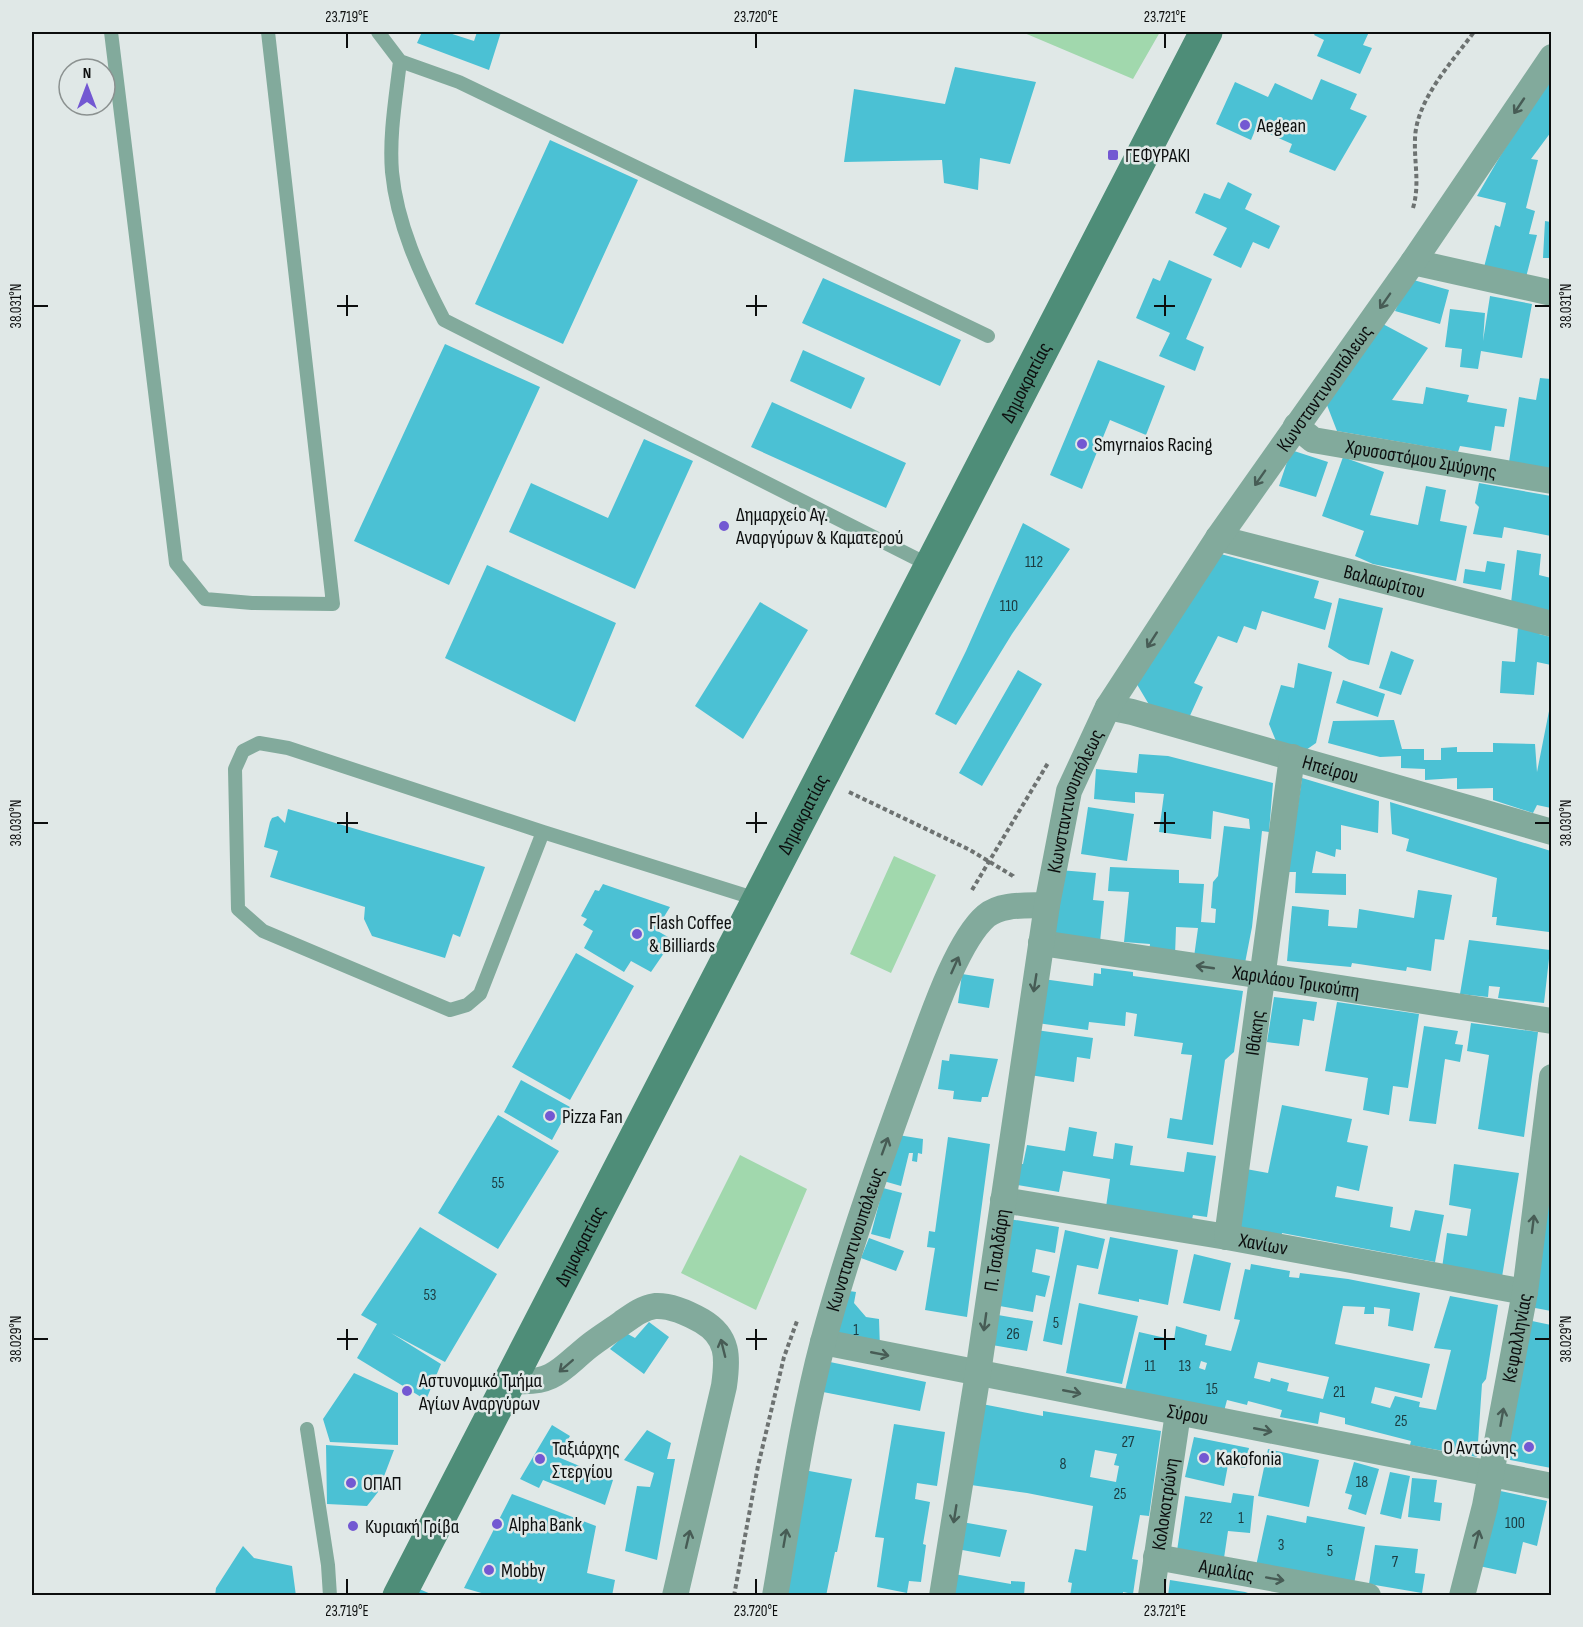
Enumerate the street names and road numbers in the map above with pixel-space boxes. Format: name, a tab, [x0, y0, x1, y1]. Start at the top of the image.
street label: Κωνσταντινουπόλεως	[1272, 320, 1378, 457]
street label: Δημοκρατίας	[996, 338, 1057, 427]
street label: Χρυσοστόμου Σμύρνης	[1343, 435, 1499, 484]
street label: Βαλαωρίτου	[1341, 560, 1428, 604]
street label: Κωνσταντινουπόλεως	[1042, 726, 1109, 875]
street label: Ηπείρου	[1299, 750, 1361, 789]
street label: Δημοκρατίας	[773, 770, 834, 859]
street label: Χαριλάου Τρικούπη	[1230, 960, 1361, 1004]
street label: Ιθάκης	[1241, 1009, 1271, 1057]
street label: Κωνσταντινουπόλεως	[821, 1164, 890, 1314]
street label: Δημοκρατίας	[550, 1202, 611, 1290]
street label: Π. Τσαλδάρη	[979, 1208, 1015, 1293]
street label: Χανίων	[1236, 1228, 1290, 1261]
street label: Κεφαλληνίας	[1497, 1291, 1538, 1385]
street label: Σύρου	[1165, 1399, 1210, 1431]
street label: Κολοκοτρώνη	[1147, 1456, 1184, 1552]
street label: Αμαλίας	[1196, 1554, 1256, 1588]

